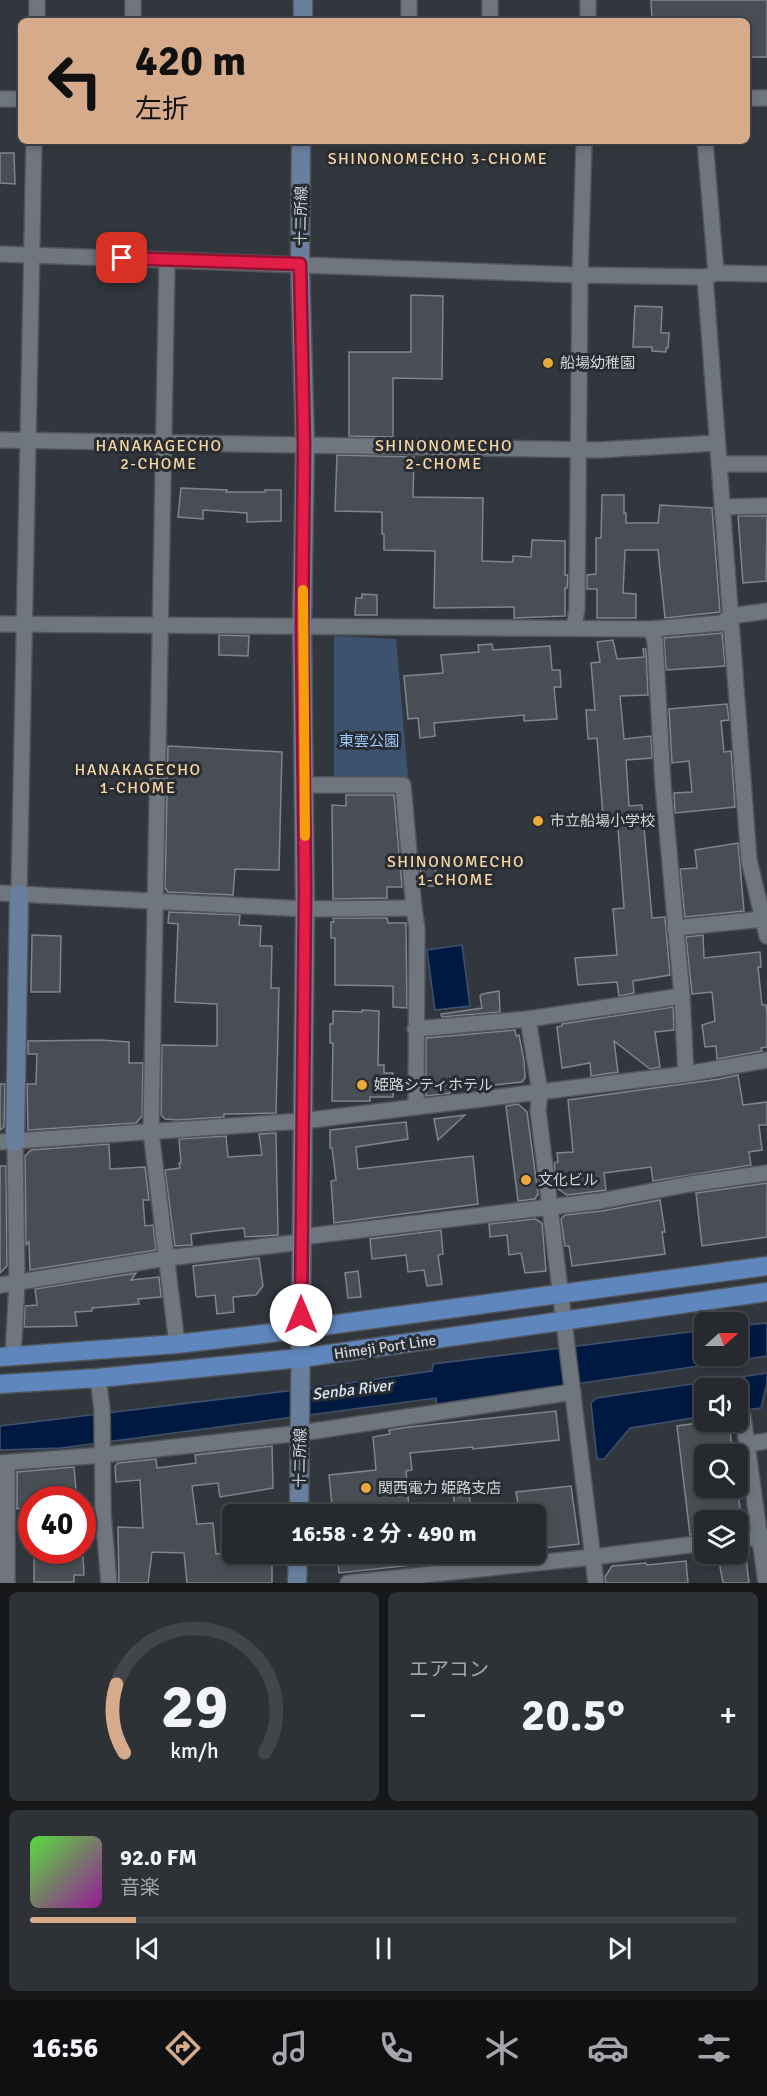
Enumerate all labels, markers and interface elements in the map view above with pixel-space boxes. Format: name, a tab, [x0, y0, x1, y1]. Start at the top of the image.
text: 420 m	[135, 36, 246, 87]
icon: left	[36, 42, 114, 120]
text: 左折	[135, 93, 189, 126]
district label: SHINONOMECHO 3-CHOME	[328, 149, 548, 169]
street label: 十二所線	[291, 186, 311, 246]
pin	[96, 232, 147, 283]
icon: arrive	[105, 241, 138, 274]
place label: 船場幼稚園	[560, 354, 635, 372]
marker: 船場幼稚園	[541, 356, 555, 370]
district label: HANAKAGECHO 2-CHOME	[95, 436, 223, 474]
district label: SHINONOMECHO 2-CHOME	[375, 436, 513, 474]
park label: 東雲公園	[339, 732, 399, 750]
district label: HANAKAGECHO 1-CHOME	[74, 760, 202, 798]
place label: 市立船場小学校	[550, 812, 655, 830]
marker: 市立船場小学校	[531, 814, 545, 828]
district label: SHINONOMECHO 1-CHOME	[387, 852, 525, 890]
place label: 姫路シティホテル	[374, 1076, 493, 1094]
marker: 姫路シティホテル	[355, 1078, 369, 1092]
place label: 文化ビル	[538, 1171, 598, 1189]
marker: 文化ビル	[519, 1173, 533, 1187]
position arrow	[269, 1283, 333, 1347]
north arrow	[694, 1312, 748, 1366]
map controls	[694, 1312, 748, 1564]
street label: Himeji Port Line	[333, 1331, 437, 1363]
water label: Senba River	[311, 1375, 395, 1405]
button: sound	[694, 1378, 748, 1432]
street label: 十二所線	[290, 1428, 310, 1488]
button: search	[694, 1444, 748, 1498]
place label: 関西電力 姫路支店	[378, 1479, 501, 1497]
marker: 関西電力 姫路支店	[359, 1481, 373, 1495]
speed limit sign: 40	[18, 1486, 96, 1564]
button: layers	[694, 1510, 748, 1564]
text: 16:58 · 2 分 · 490 m	[292, 1520, 476, 1547]
text: エアコン	[409, 1657, 489, 1682]
text: 29	[160, 1668, 228, 1745]
text: 20.5°	[521, 1688, 625, 1743]
text: −	[409, 1695, 427, 1736]
text: +	[719, 1695, 737, 1736]
text: km/h	[170, 1739, 218, 1765]
text: 92.0 FM	[120, 1844, 197, 1871]
text: 音楽	[120, 1875, 160, 1900]
icon: previous	[131, 1932, 164, 1965]
icon: pause	[367, 1932, 400, 1965]
icon: next	[603, 1932, 636, 1965]
icon: directions	[162, 2027, 204, 2069]
icon: music	[269, 2027, 311, 2069]
icon: phone	[375, 2027, 417, 2069]
icon: climate	[481, 2027, 523, 2069]
icon: car	[587, 2027, 629, 2069]
icon: filters	[693, 2027, 735, 2069]
text: 16:56	[32, 2032, 98, 2065]

